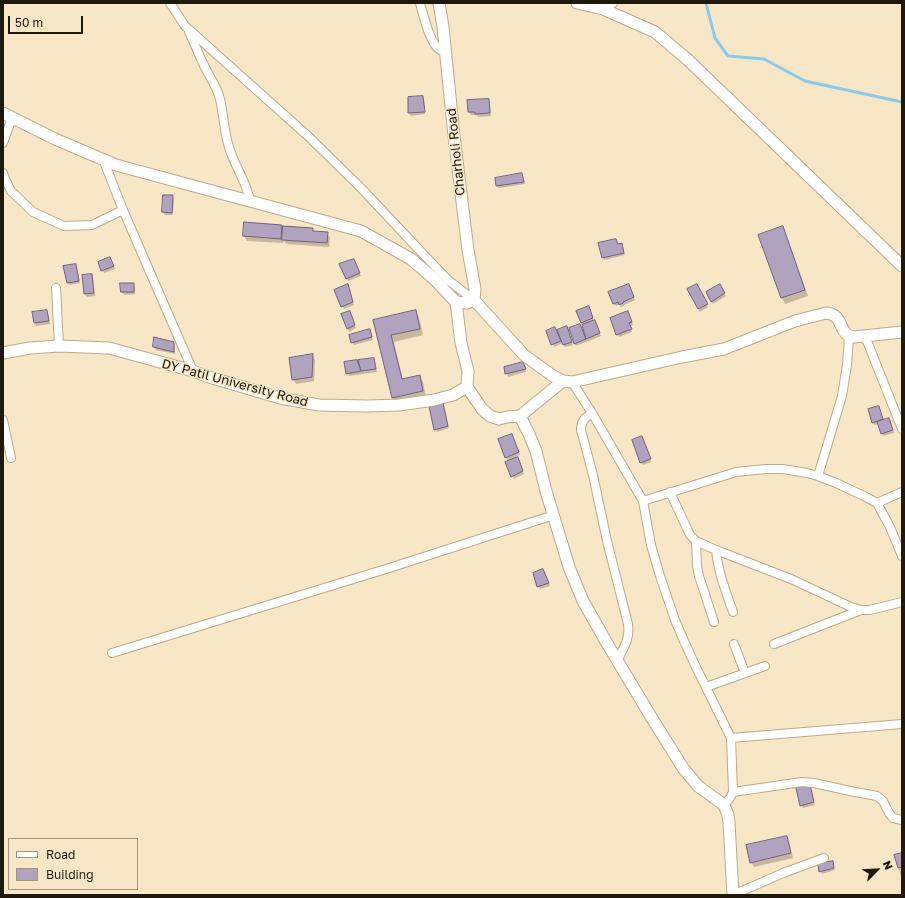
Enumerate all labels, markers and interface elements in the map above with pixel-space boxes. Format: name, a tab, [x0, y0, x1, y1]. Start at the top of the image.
scale bar	[10, 8, 85, 34]
text: 50 m	[15, 15, 43, 30]
street label: Charholi Road	[444, 108, 468, 196]
street label: DY Patil University Road	[160, 356, 310, 410]
legend	[8, 838, 138, 890]
text: Road	[46, 847, 75, 862]
north arrow	[857, 850, 897, 890]
text: N	[881, 858, 896, 871]
text: Building	[46, 867, 94, 882]

